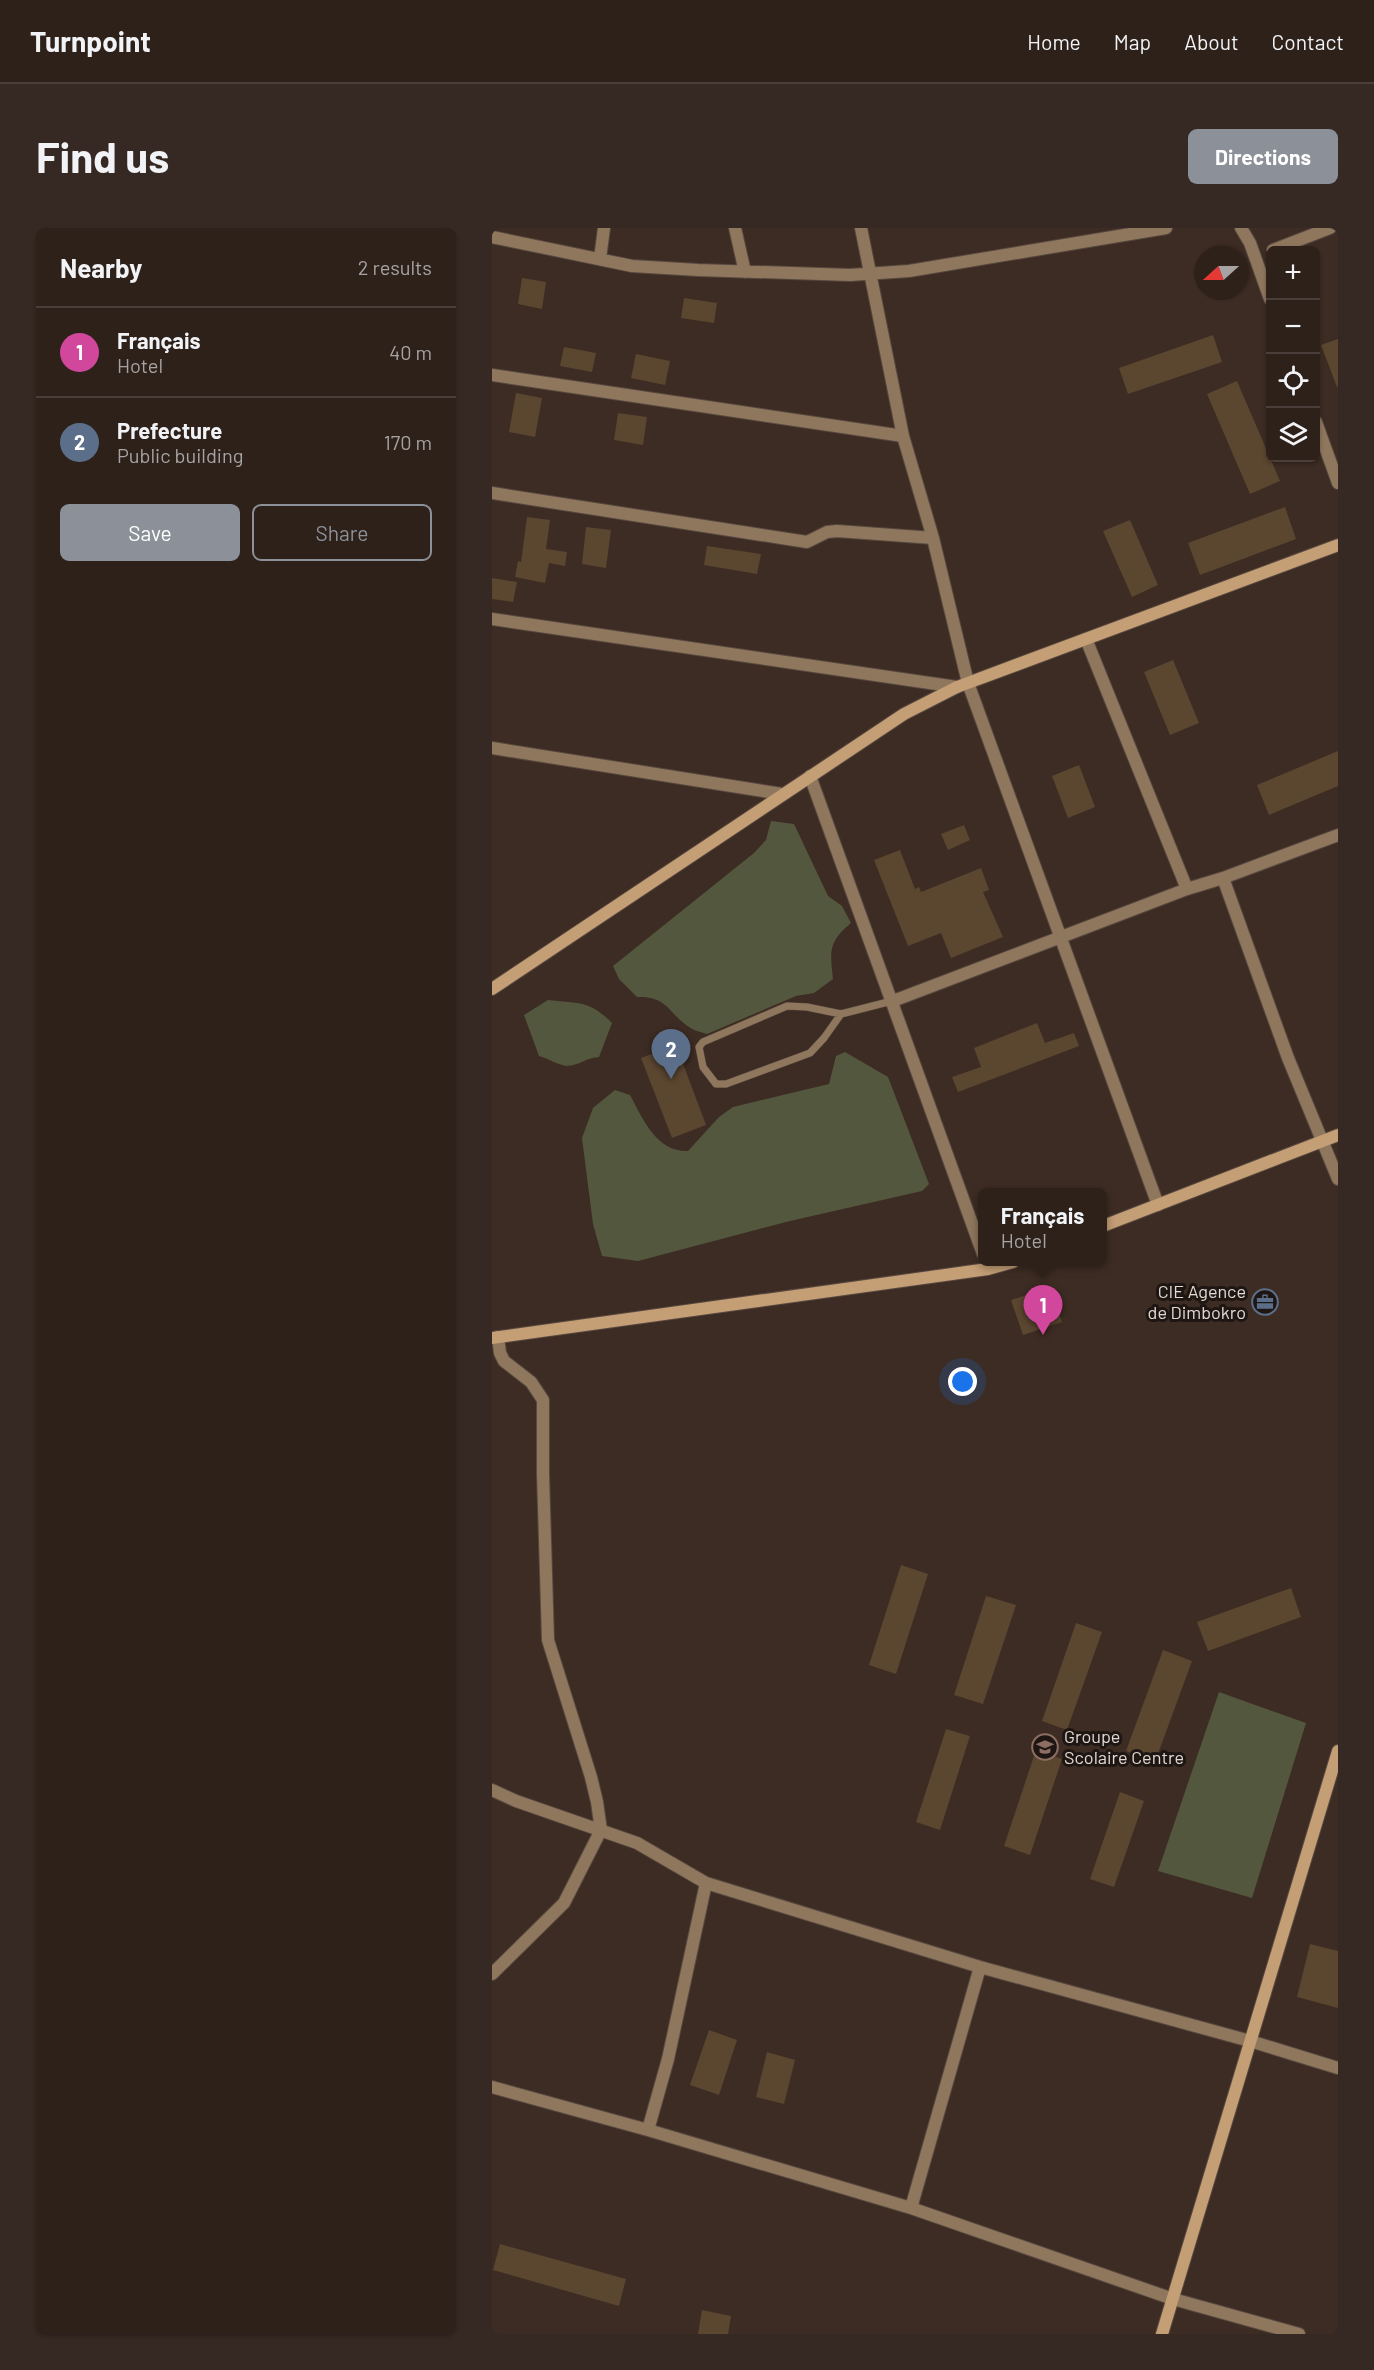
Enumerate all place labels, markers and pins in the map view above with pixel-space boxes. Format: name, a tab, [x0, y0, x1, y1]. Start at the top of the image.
pin: 2	[652, 1030, 690, 1079]
place label: CIE Agence de Dimbokro	[1148, 1280, 1246, 1323]
pin: 1	[1024, 1286, 1062, 1335]
office icon: CIE Agence de Dimbokro	[1250, 1287, 1280, 1317]
place label: Groupe Scolaire Centre	[1064, 1725, 1184, 1768]
school or university icon: Groupe Scolaire Centre	[1030, 1732, 1060, 1762]

